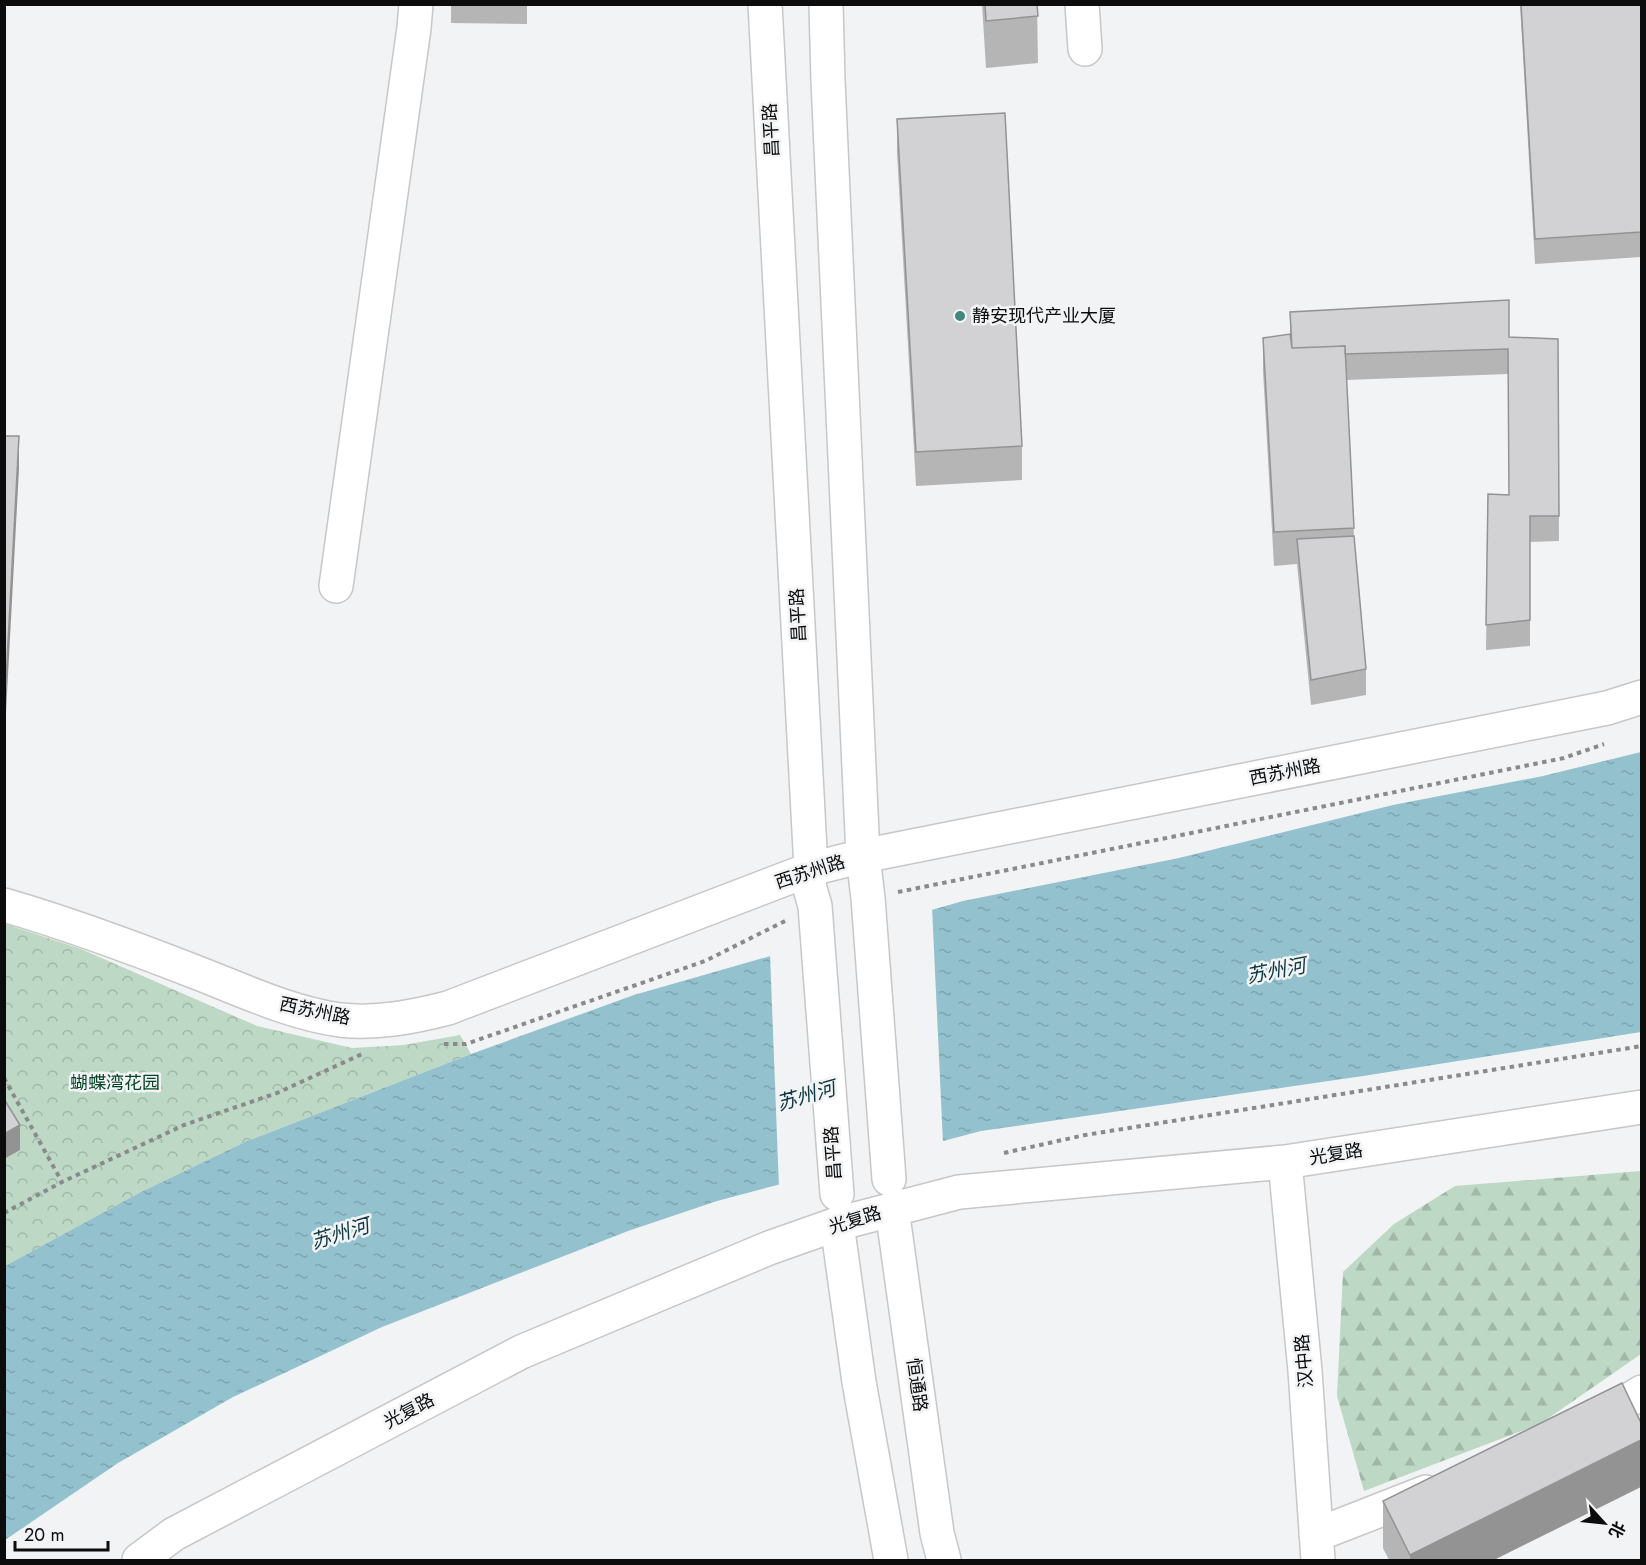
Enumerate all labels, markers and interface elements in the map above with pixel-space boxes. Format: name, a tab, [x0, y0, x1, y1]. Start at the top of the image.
street label: 昌平路	[757, 102, 785, 158]
place label: 静安现代产业大厦	[972, 303, 1116, 329]
marker: 静安现代产业大厦	[953, 309, 967, 323]
street label: 昌平路	[784, 587, 812, 643]
street label: 西苏州路	[1247, 752, 1323, 792]
street label: 西苏州路	[772, 849, 848, 895]
water label: 苏州河	[1244, 950, 1312, 991]
street label: 西苏州路	[277, 991, 353, 1031]
park label: 蝴蝶湾花园	[70, 1070, 160, 1096]
water label: 苏州河	[773, 1073, 843, 1118]
street label: 昌平路	[818, 1125, 848, 1181]
street label: 光复路	[1307, 1137, 1365, 1171]
street label: 光复路	[825, 1200, 885, 1240]
water label: 苏州河	[307, 1210, 377, 1257]
street label: 汉中路	[1289, 1333, 1319, 1389]
street label: 恒通路	[900, 1356, 934, 1414]
street label: 光复路	[379, 1387, 439, 1435]
north arrow	[1574, 1493, 1634, 1553]
scale bar	[15, 1514, 108, 1552]
text: 北	[1603, 1517, 1631, 1542]
text: 20 m	[24, 1522, 64, 1548]

